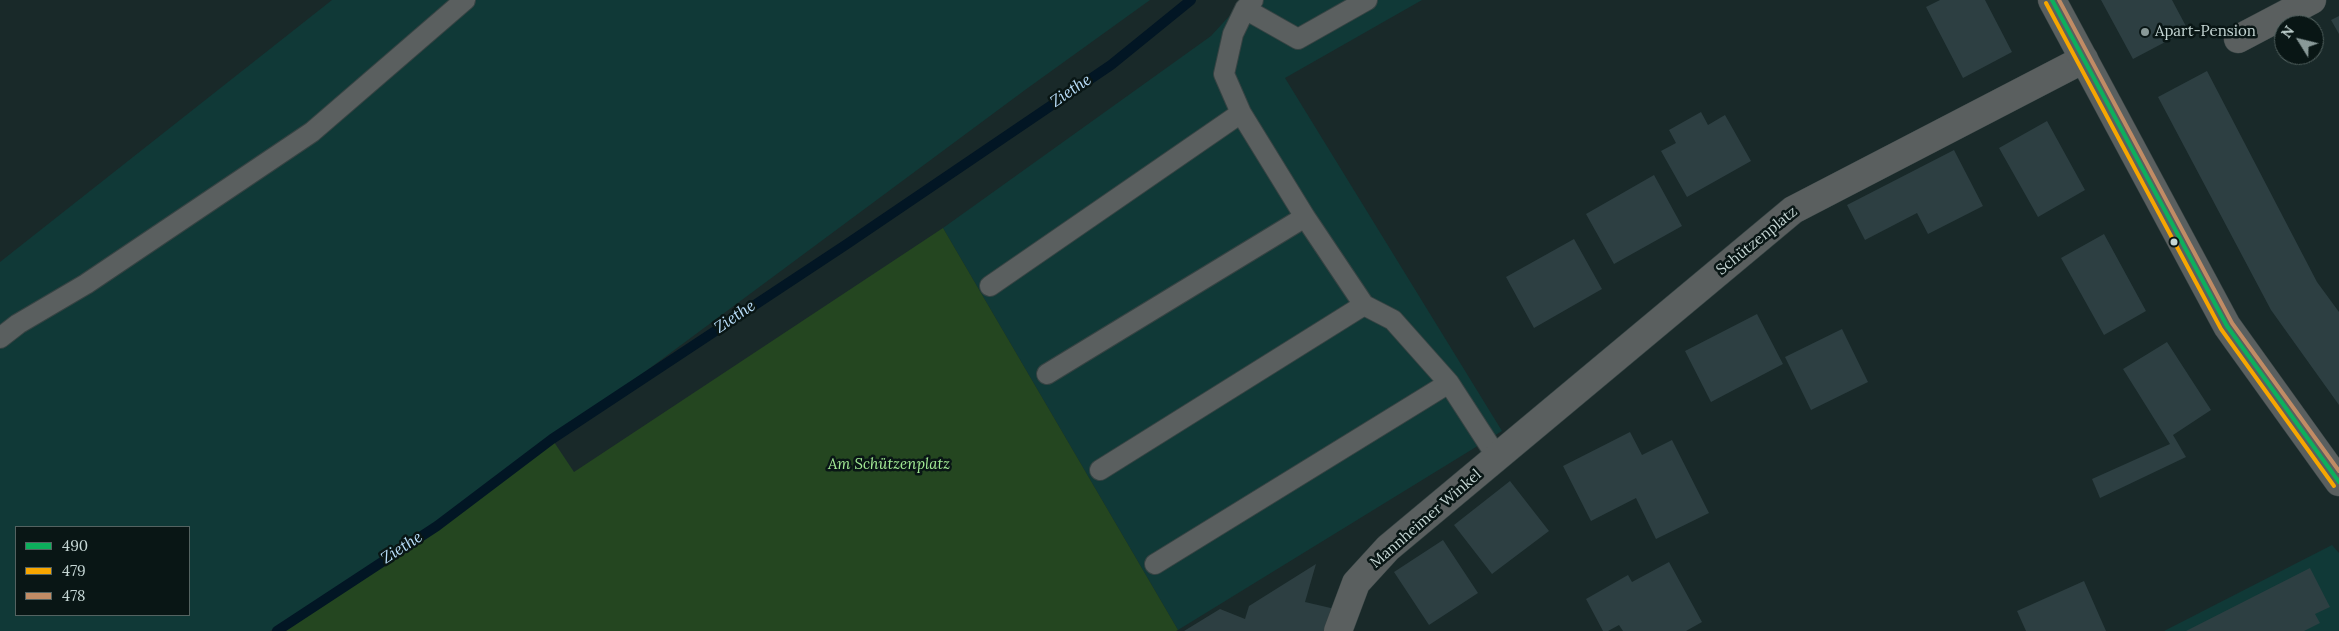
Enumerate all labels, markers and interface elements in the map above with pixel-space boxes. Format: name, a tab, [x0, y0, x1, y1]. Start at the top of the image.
north arrow	[2274, 15, 2324, 65]
text: N	[2277, 22, 2298, 41]
place label: Apart-Pension	[2155, 23, 2256, 41]
marker: Apart-Pension	[2139, 26, 2151, 38]
water label: Ziethe	[1047, 70, 1095, 112]
street label: Schützenplatz	[1713, 203, 1801, 279]
unlabelled marker	[2169, 237, 2179, 247]
water label: Ziethe	[711, 296, 759, 338]
park label: Am Schützenplatz	[828, 456, 950, 474]
street label: Mannheimer Winkel	[1367, 466, 1485, 572]
legend	[15, 526, 190, 616]
water label: Ziethe	[378, 528, 426, 568]
text: 490	[62, 536, 88, 555]
text: 479	[62, 561, 86, 580]
text: 478	[62, 586, 85, 605]

